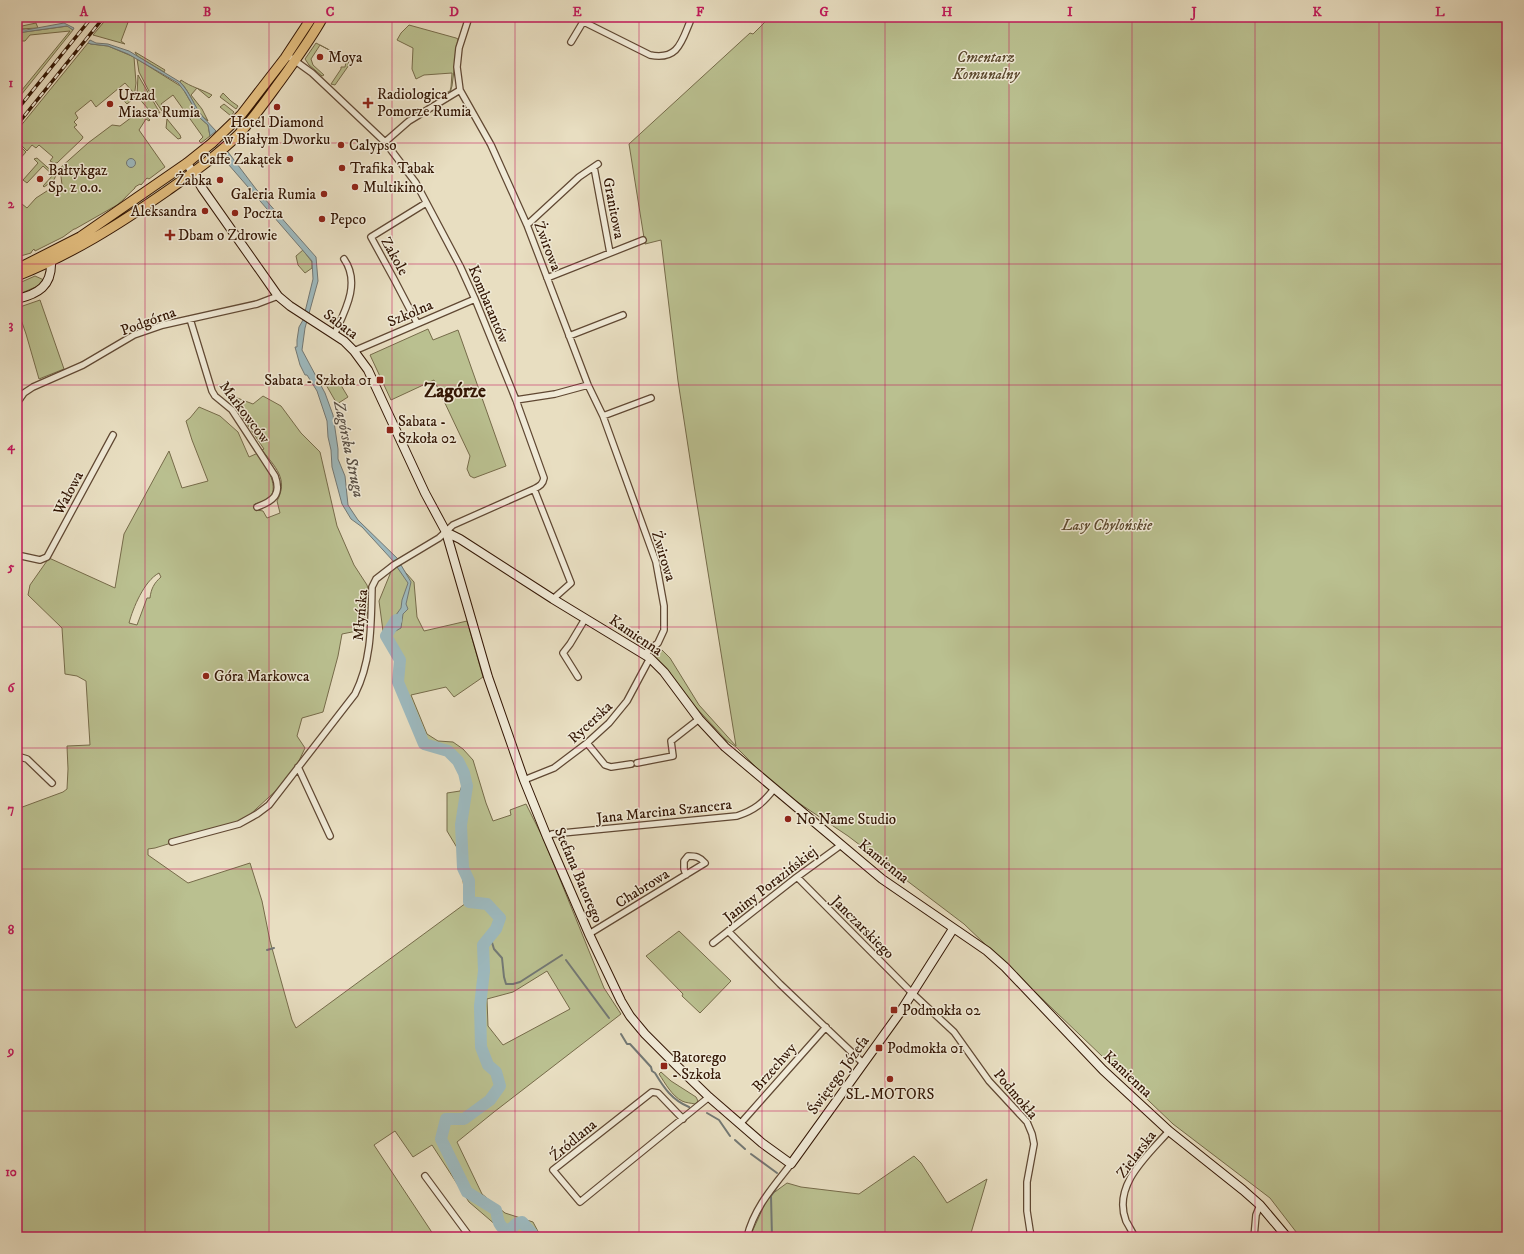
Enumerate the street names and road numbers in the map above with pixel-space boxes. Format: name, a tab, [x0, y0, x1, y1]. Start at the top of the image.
street label: Granitowa	[598, 176, 629, 241]
street label: Żwirowa	[529, 219, 566, 274]
street label: Zakole	[376, 234, 413, 279]
street label: Kombatantów	[464, 262, 514, 346]
street label: Szkolna	[385, 295, 436, 331]
street label: Podgórna	[118, 302, 179, 340]
street label: Sabata	[319, 305, 362, 344]
street label: Markowców	[215, 377, 274, 448]
street label: Wałowa	[49, 468, 88, 519]
street label: Żwirowa	[647, 529, 680, 584]
street label: Młyńska	[349, 588, 372, 642]
street label: Kamienna	[605, 611, 667, 661]
street label: Rycerska	[564, 697, 617, 748]
street label: Jana Marcina Szancera	[593, 795, 733, 828]
street label: Stefana Batorego	[550, 825, 607, 926]
street label: Kamienna	[854, 835, 914, 888]
street label: Janiny Porazińskiej	[718, 842, 821, 928]
street label: Chabrowa	[612, 864, 673, 912]
street label: Janczarskiego	[826, 890, 898, 963]
street label: Świętego Józefa	[803, 1031, 874, 1119]
street label: Brzechwy	[748, 1038, 801, 1096]
street label: Kamienna	[1099, 1047, 1157, 1102]
street label: Podmokła	[989, 1065, 1043, 1124]
street label: Źródlana	[545, 1114, 601, 1165]
street label: Zielarska	[1112, 1126, 1161, 1182]

